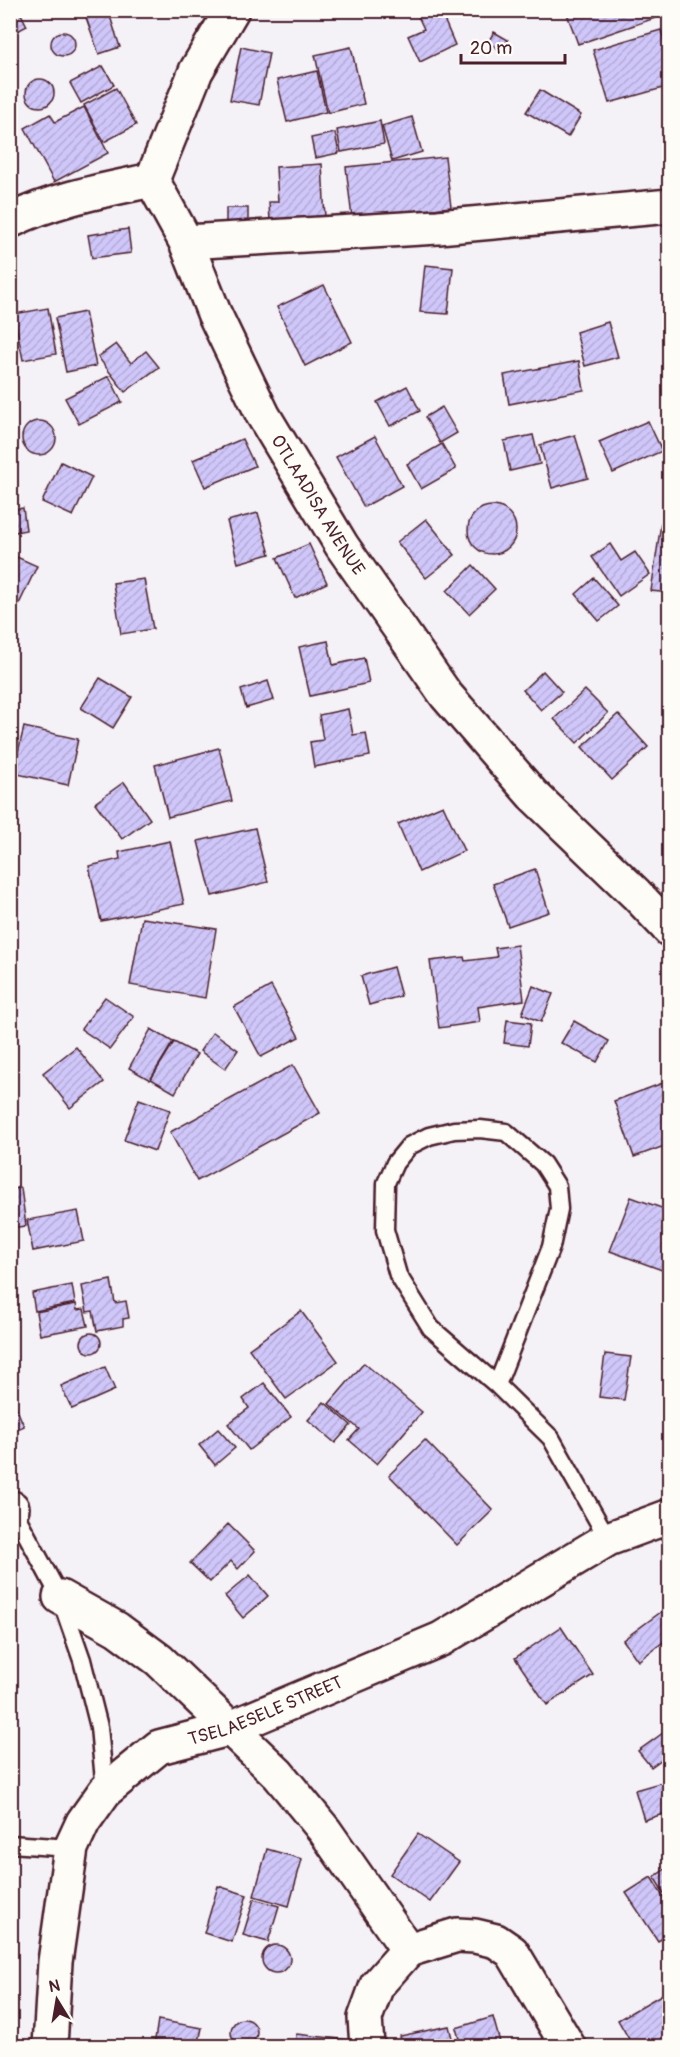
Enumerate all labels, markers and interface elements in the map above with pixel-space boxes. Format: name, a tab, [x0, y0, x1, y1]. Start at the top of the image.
scale bar	[461, 27, 564, 65]
text: 20 m	[470, 37, 512, 60]
street label: OTLAADISA AVENUE	[266, 431, 370, 580]
street label: TSELAESELE STREET	[186, 1671, 346, 1751]
north arrow	[27, 1970, 87, 2030]
text: N	[47, 1975, 62, 1997]

